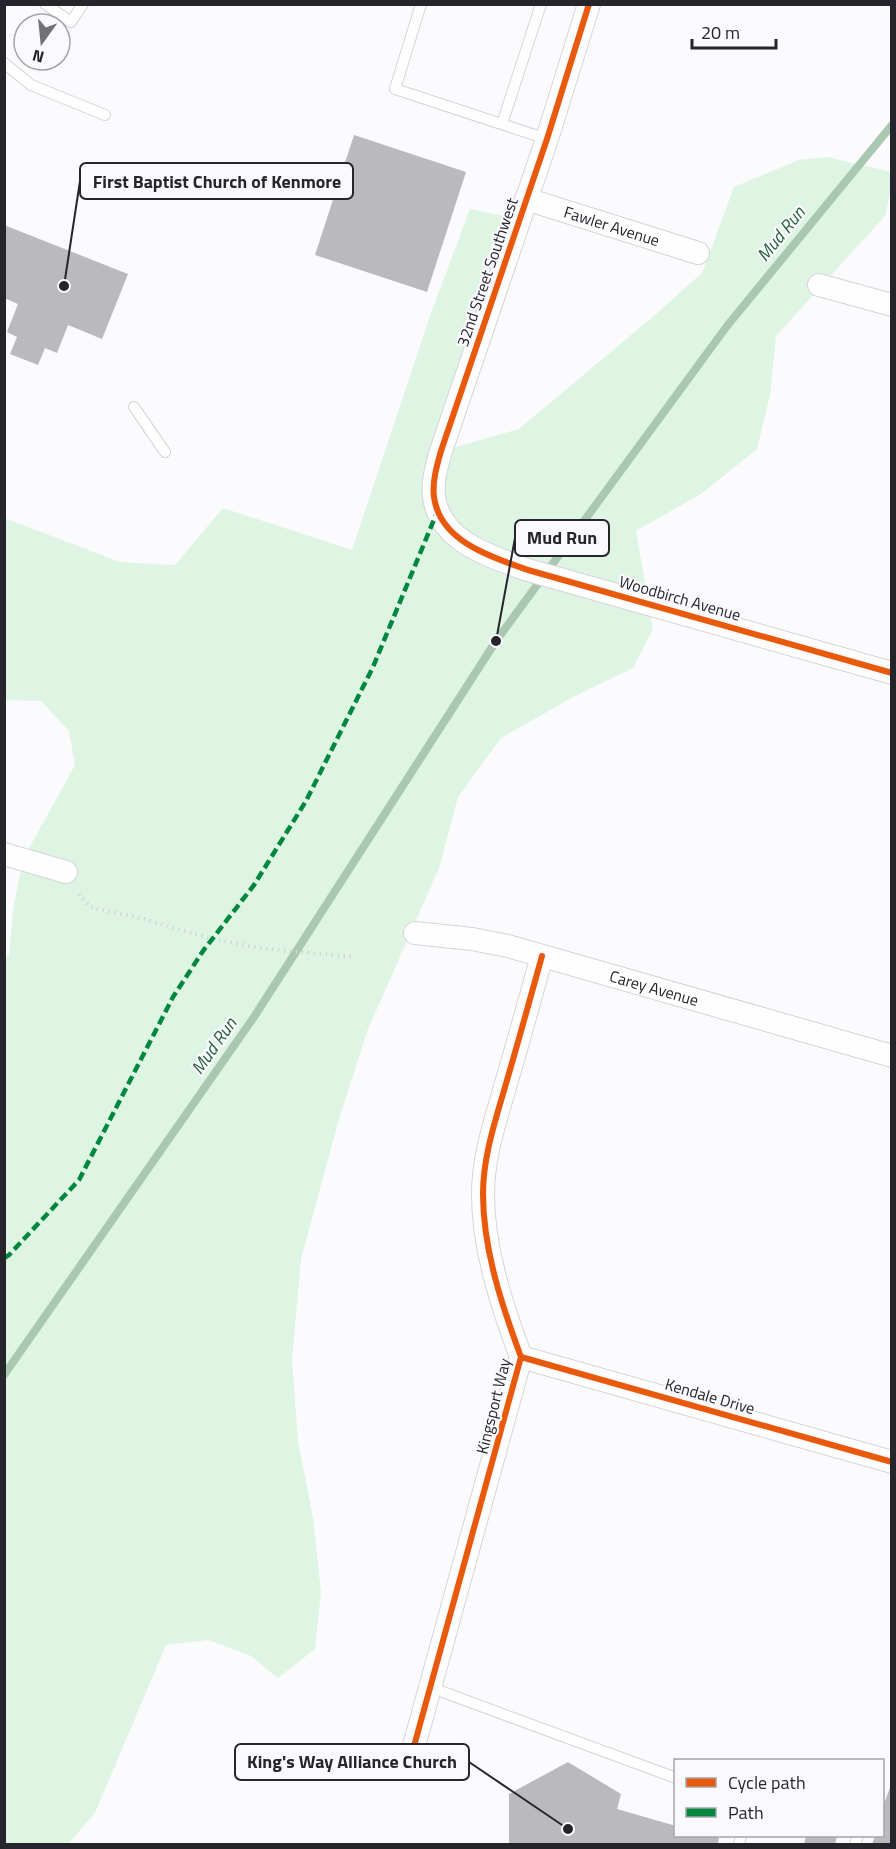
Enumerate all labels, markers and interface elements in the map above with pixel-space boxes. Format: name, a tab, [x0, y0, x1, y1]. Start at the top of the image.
north arrow	[12, 12, 72, 72]
scale bar	[692, 12, 776, 50]
text: 20 m	[701, 19, 740, 46]
text: N	[30, 43, 47, 70]
callout: First Baptist Church of Kenmore	[80, 163, 353, 199]
text: First Baptist Church of Kenmore	[93, 168, 341, 195]
street label: 32nd Street Southwest	[450, 194, 524, 350]
street label: Fawler Avenue	[561, 200, 663, 252]
water label: Mud Run	[750, 200, 812, 267]
callout: Mud Run	[515, 520, 609, 556]
text: Mud Run	[527, 524, 597, 551]
street label: Woodbirch Avenue	[616, 569, 744, 627]
street label: Carey Avenue	[607, 964, 701, 1012]
water label: Mud Run	[184, 1011, 244, 1080]
street label: Kingsport Way	[469, 1355, 517, 1456]
street label: Kendale Drive	[662, 1372, 758, 1420]
callout: King's Way Alliance Church	[235, 1744, 469, 1780]
text: King's Way Alliance Church	[247, 1748, 457, 1775]
legend	[674, 1759, 884, 1837]
text: Cycle path	[728, 1769, 806, 1796]
text: Path	[728, 1799, 764, 1826]

